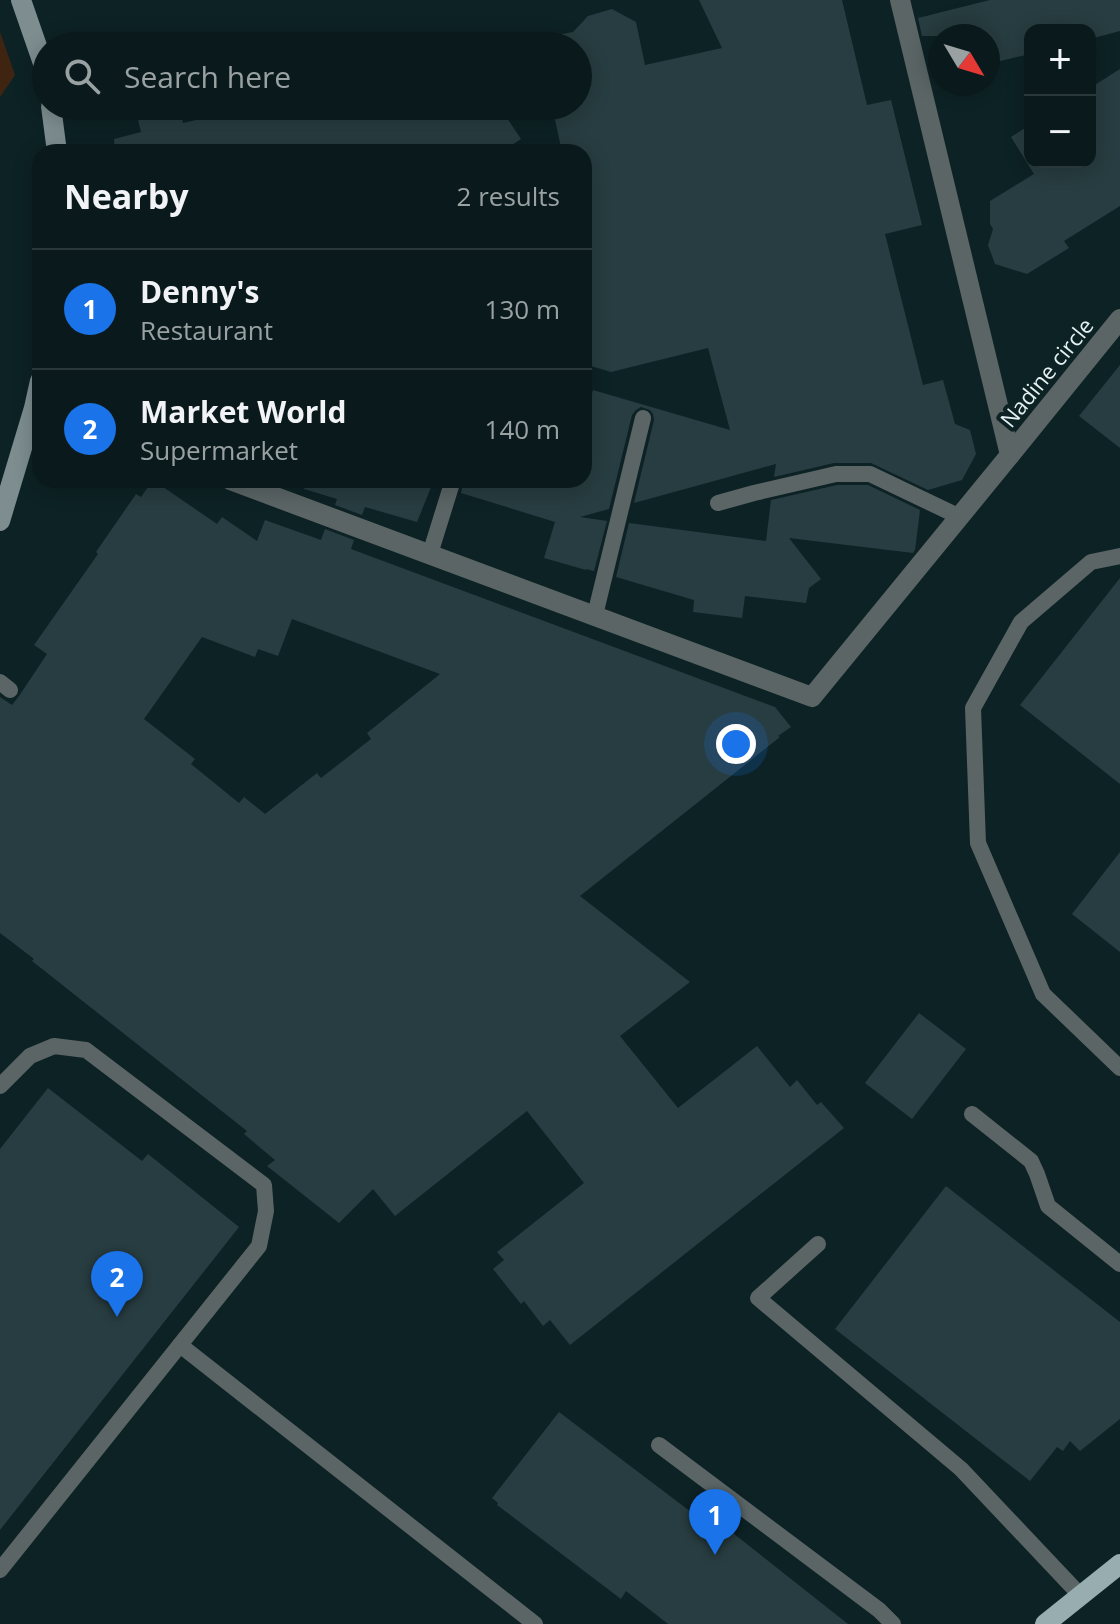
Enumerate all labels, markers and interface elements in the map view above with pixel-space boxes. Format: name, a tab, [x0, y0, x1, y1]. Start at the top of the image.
north arrow	[928, 24, 1000, 96]
map controls	[1024, 24, 1096, 168]
button: +	[1024, 24, 1096, 96]
search box	[32, 32, 592, 120]
icon: search	[60, 54, 104, 98]
text: Search here	[124, 56, 291, 97]
button: −	[1024, 96, 1096, 168]
text: Nearby	[64, 173, 189, 219]
text: 2 results	[457, 178, 560, 214]
text: Denny's	[140, 271, 259, 312]
text: 1	[83, 291, 97, 327]
text: 130 m	[485, 291, 560, 327]
street label: Nadine circle	[993, 311, 1099, 433]
text: Restaurant	[140, 312, 273, 348]
text: Market World	[140, 391, 347, 432]
text: 2	[83, 411, 97, 447]
text: 140 m	[485, 411, 560, 447]
text: Supermarket	[140, 432, 298, 468]
your location	[716, 724, 756, 764]
pin: 2	[91, 1251, 143, 1317]
pin: 1	[689, 1489, 741, 1555]

